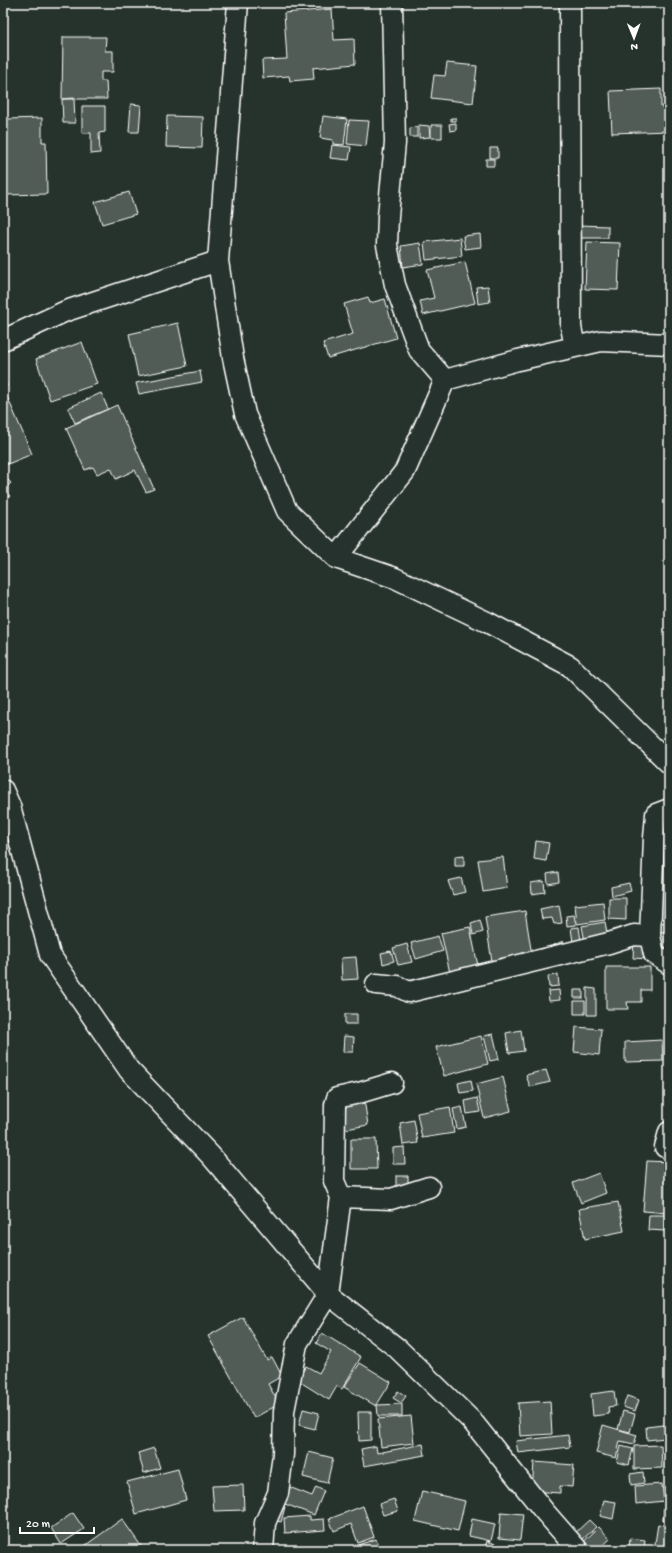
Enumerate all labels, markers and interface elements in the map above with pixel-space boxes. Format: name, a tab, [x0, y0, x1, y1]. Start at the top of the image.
north arrow	[614, 18, 654, 58]
text: N	[630, 40, 638, 52]
scale bar	[20, 1509, 94, 1535]
text: 20 m	[26, 1518, 51, 1532]

